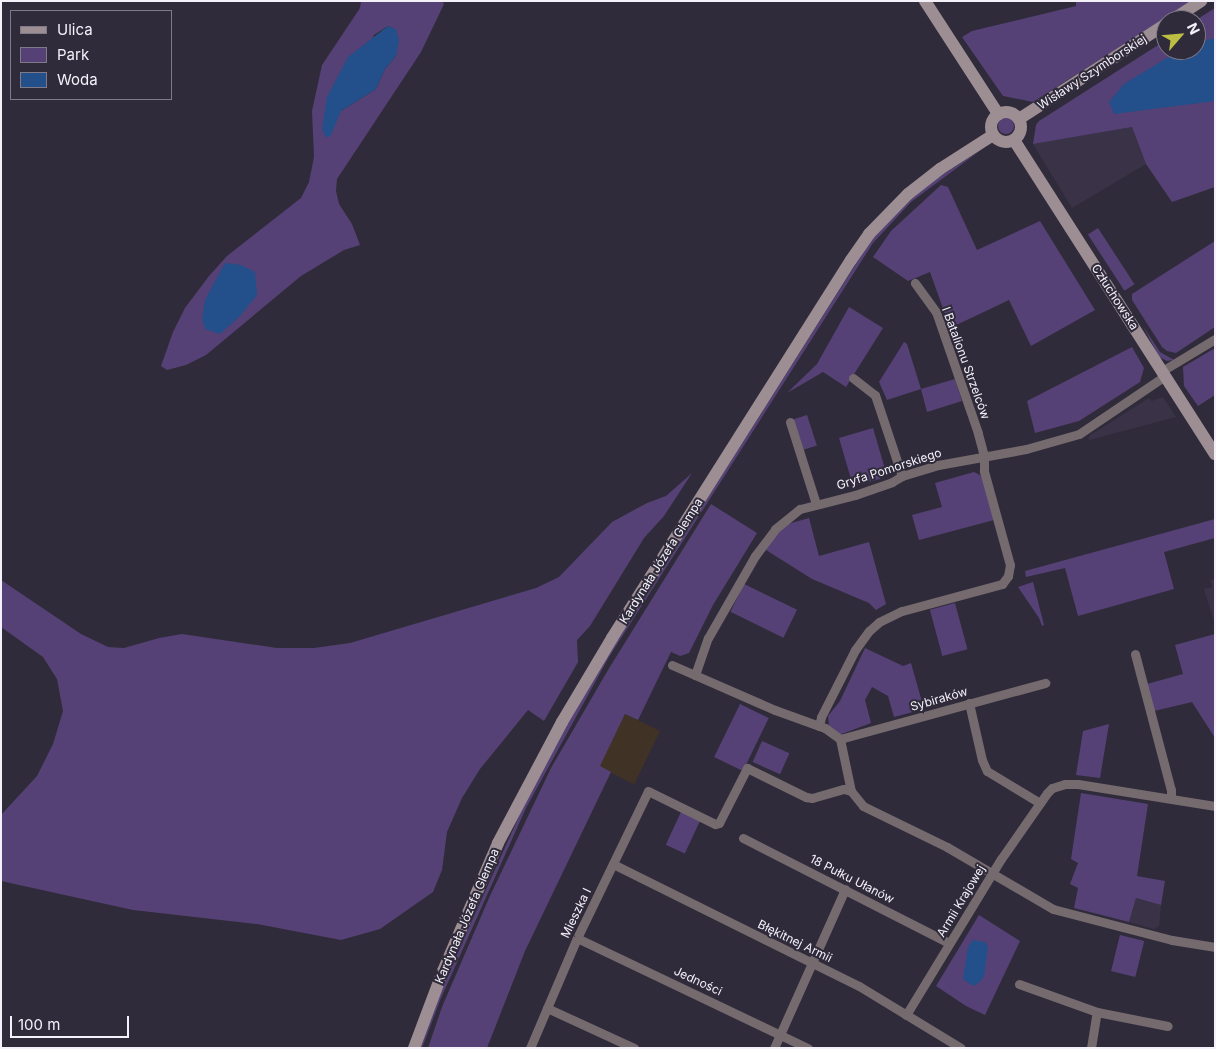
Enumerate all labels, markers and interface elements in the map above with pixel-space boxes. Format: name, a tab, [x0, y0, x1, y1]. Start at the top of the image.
legend	[10, 10, 172, 100]
north arrow	[1156, 10, 1206, 60]
text: Ulica	[57, 20, 93, 39]
text: N	[1184, 20, 1204, 37]
street label: Wisławy Szymborskiej	[1035, 31, 1149, 113]
text: Park	[57, 45, 89, 64]
text: Woda	[57, 70, 98, 89]
street label: Człuchowska	[1088, 261, 1142, 333]
street label: I Batalionu Strzelców	[939, 305, 993, 421]
street label: Gryfa Pomorskiego	[835, 445, 943, 493]
street label: Kardynała Józefa Glempa	[616, 496, 706, 626]
street label: Sybiraków	[909, 684, 969, 714]
street label: Kardynała Józefa Glempa	[432, 846, 502, 986]
street label: 18 Pułku Ułanów	[807, 852, 897, 906]
street label: Armii Krajowej	[934, 862, 988, 940]
street label: Mieszka I	[558, 886, 594, 940]
street label: Błękitnej Armii	[756, 917, 834, 965]
street label: Jedności	[672, 964, 724, 998]
scale bar	[12, 1006, 131, 1038]
text: 100 m	[18, 1015, 60, 1034]

